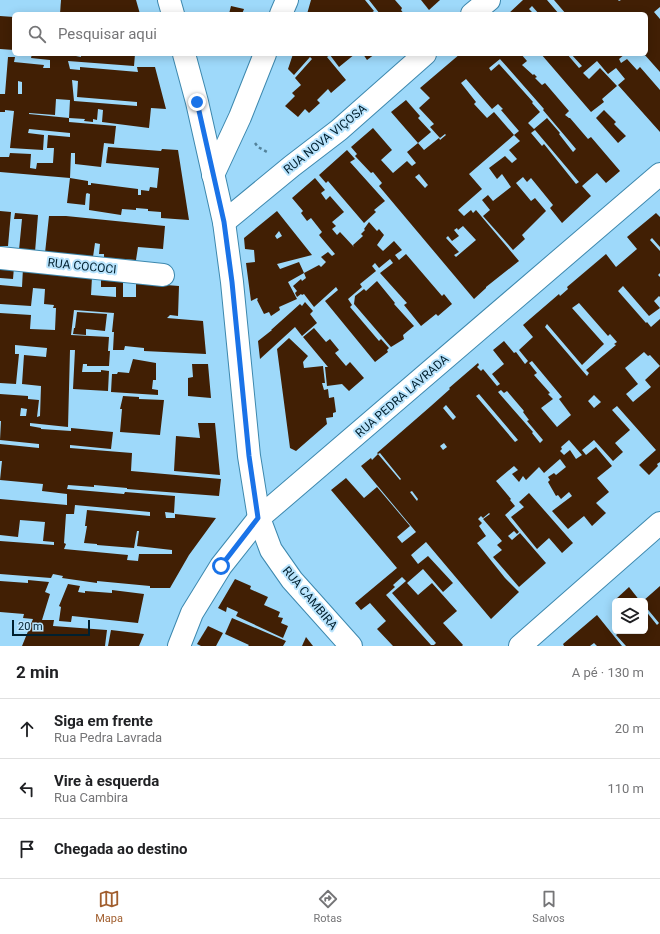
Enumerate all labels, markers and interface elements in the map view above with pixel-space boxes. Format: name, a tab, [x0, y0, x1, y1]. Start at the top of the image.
search box	[12, 12, 648, 56]
icon: search	[26, 23, 48, 45]
text: Pesquisar aqui	[58, 25, 157, 43]
route end	[188, 93, 206, 111]
street label: RUA NOVA VIÇOSA	[281, 101, 369, 177]
street label: RUA COCOCI	[47, 255, 117, 277]
street label: RUA PEDRA LAVRADA	[353, 352, 451, 440]
route start	[212, 557, 230, 575]
street label: RUA CAMBIRA	[280, 564, 341, 632]
map controls	[612, 598, 648, 634]
button: layers	[612, 598, 648, 634]
scale bar	[12, 618, 90, 637]
text: 20 m	[18, 620, 43, 633]
text: 2 min	[16, 662, 59, 682]
text: A pé · 130 m	[572, 665, 644, 680]
text: Siga em frente	[54, 712, 153, 730]
icon: ahead	[16, 718, 38, 740]
text: 20 m	[615, 721, 644, 736]
text: Rua Pedra Lavrada	[54, 730, 162, 745]
text: Vire à esquerda	[54, 772, 159, 790]
icon: left	[16, 778, 38, 800]
text: 110 m	[607, 781, 644, 796]
text: Rua Cambira	[54, 790, 128, 805]
icon: arrive	[16, 838, 38, 860]
text: Chegada ao destino	[54, 840, 188, 858]
tab: Mapa	[95, 888, 123, 925]
tab: Rotas	[314, 888, 342, 925]
tab: Salvos	[532, 888, 565, 925]

